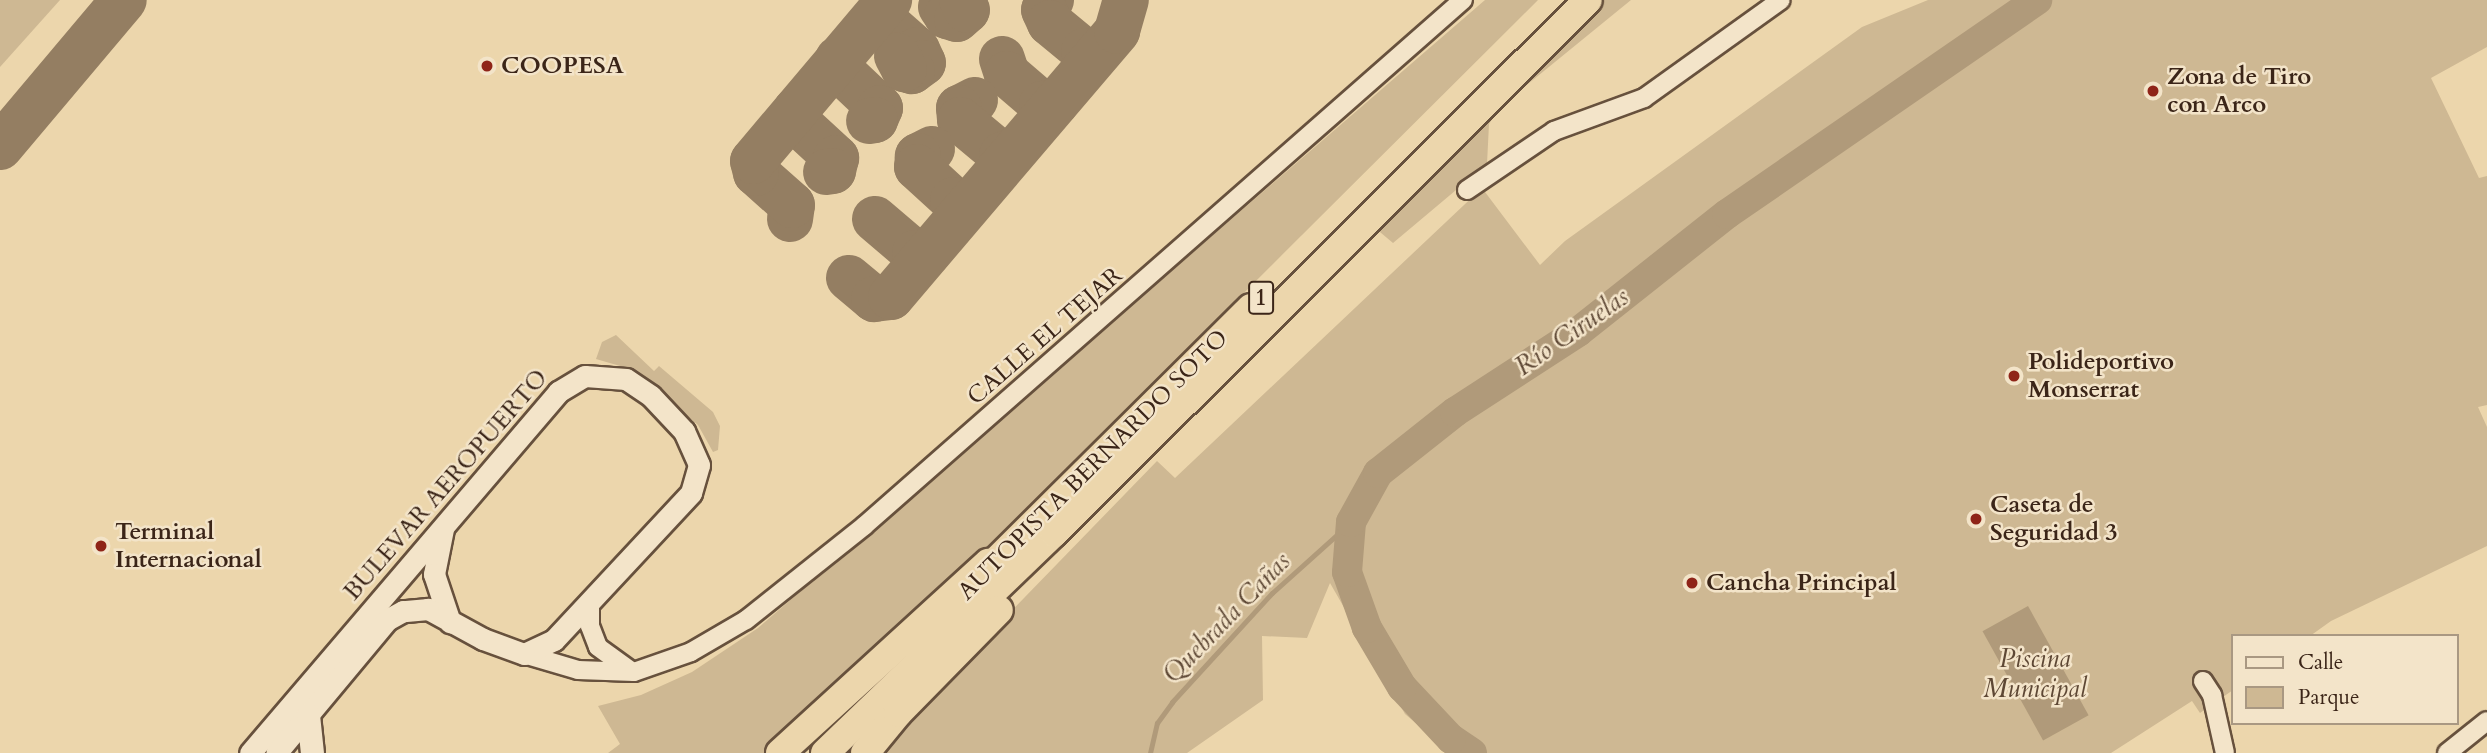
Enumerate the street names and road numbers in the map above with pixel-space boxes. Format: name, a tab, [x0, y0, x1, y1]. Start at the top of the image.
street label: CALLE EL TEJAR	[962, 261, 1128, 411]
road number: 1	[1247, 278, 1275, 318]
street label: AUTOPISTA BERNARDO SOTO	[952, 324, 1234, 606]
street label: BULEVAR AEROPUERTO	[338, 364, 554, 606]

